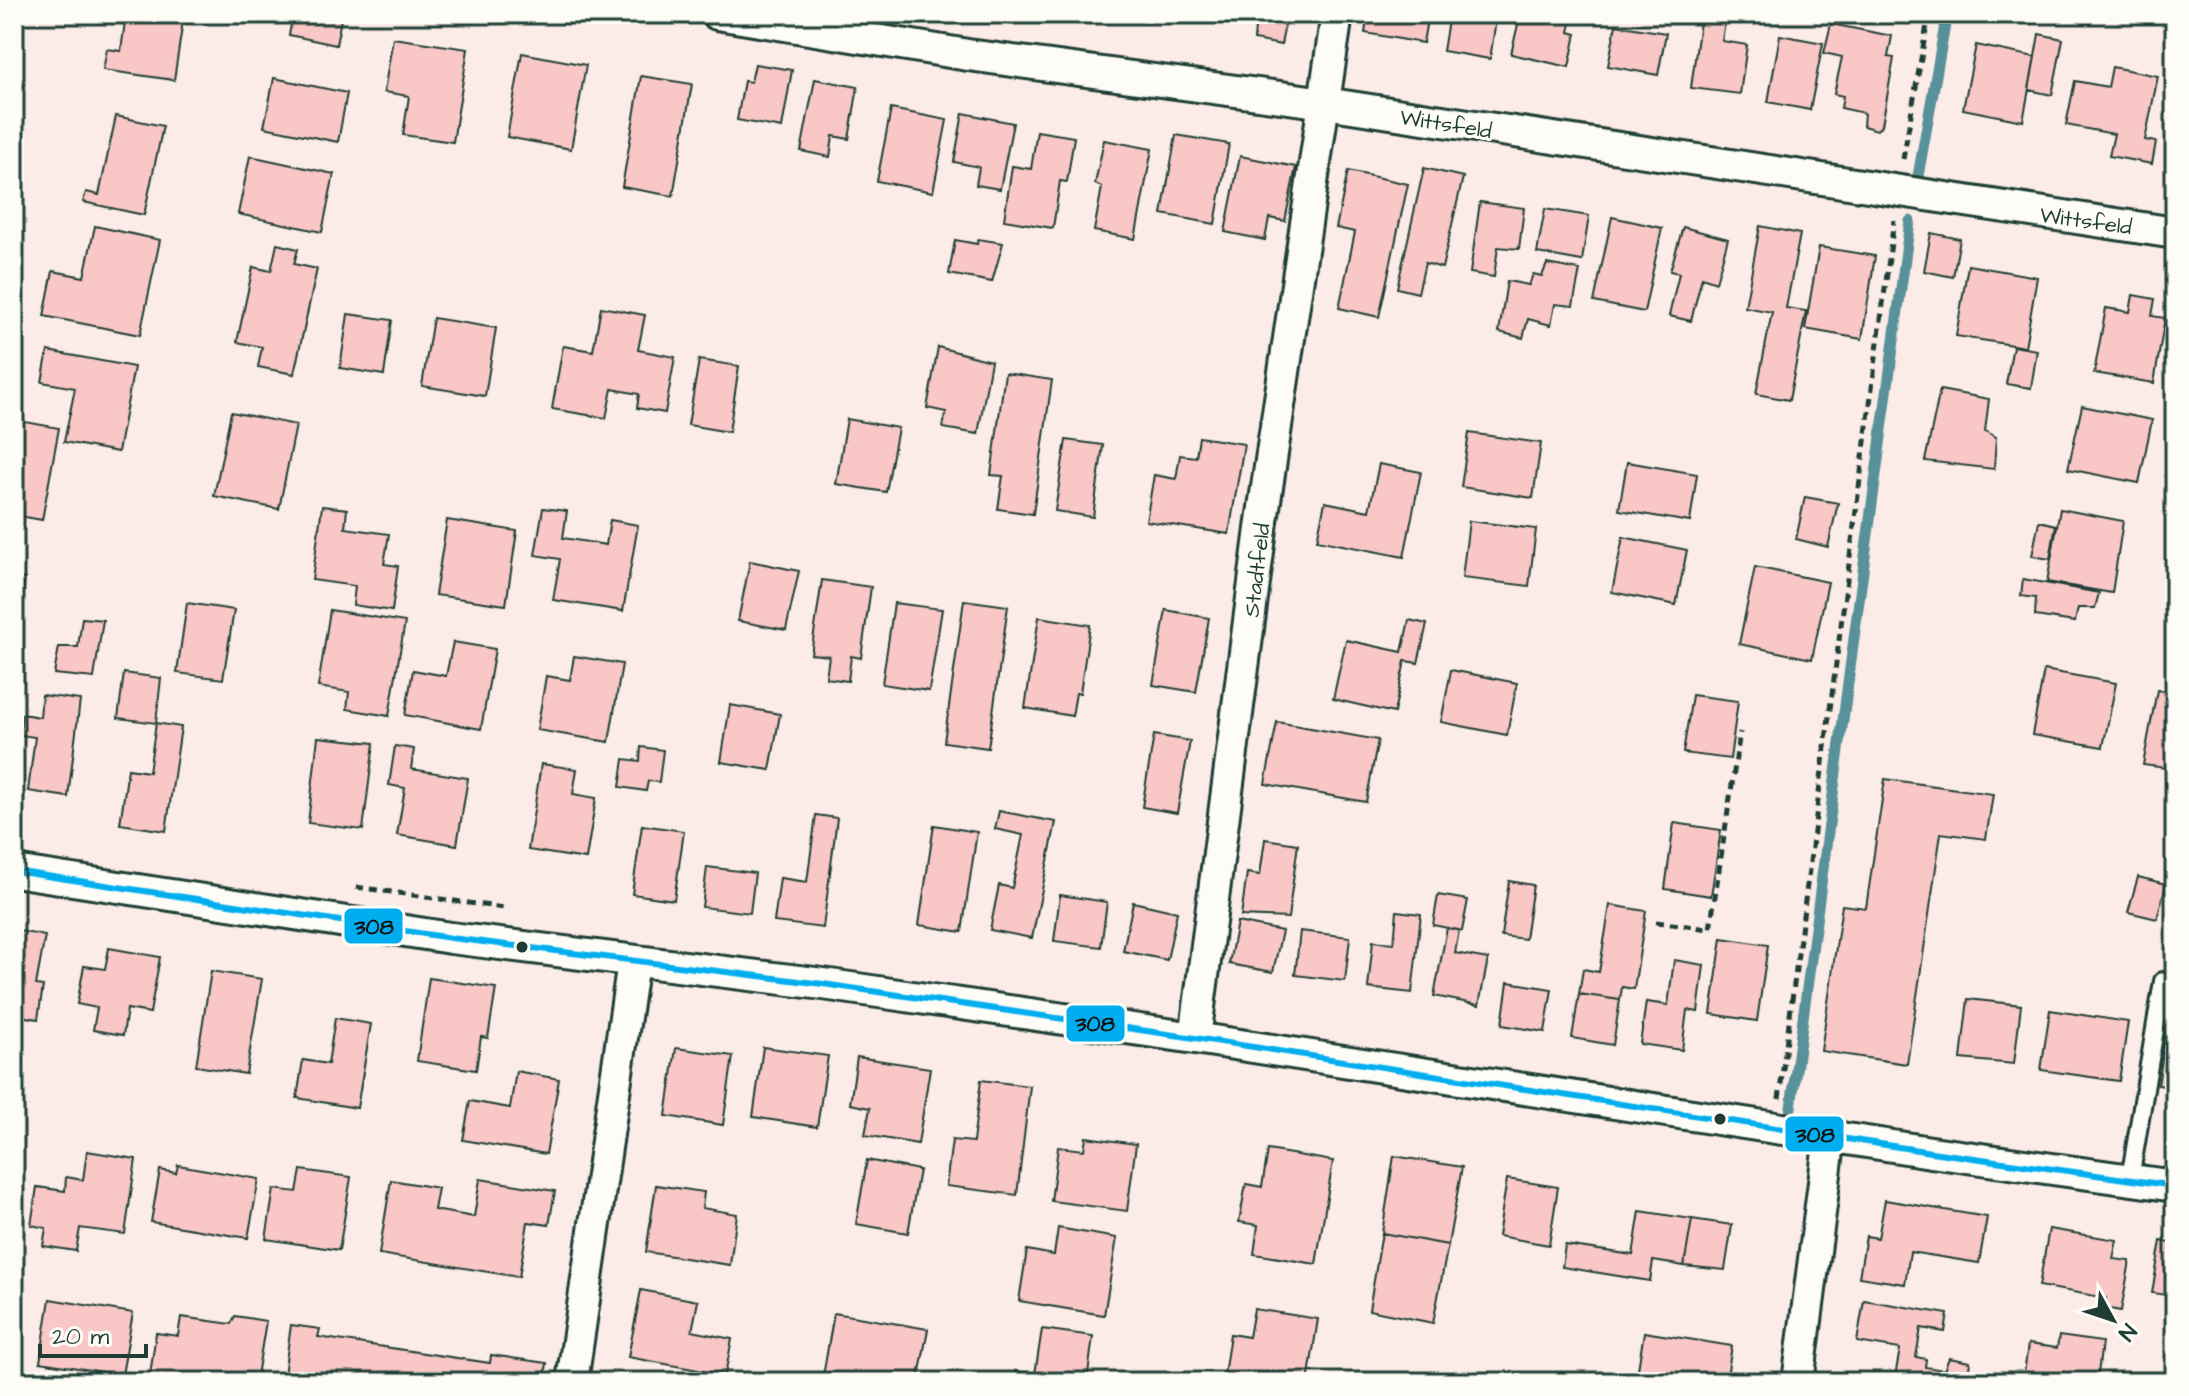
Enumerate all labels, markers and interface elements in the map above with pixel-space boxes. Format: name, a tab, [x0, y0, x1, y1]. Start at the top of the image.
street label: Wittsfeld	[1398, 102, 1494, 147]
street label: Wittsfeld	[2038, 200, 2134, 243]
street label: Stadtfeld	[1236, 522, 1279, 619]
line badge: 308	[343, 907, 404, 945]
text: 308	[353, 912, 394, 943]
unlabelled marker	[514, 939, 530, 955]
line badge: 308	[1065, 1004, 1126, 1043]
text: 308	[1074, 1009, 1115, 1040]
unlabelled marker	[1712, 1111, 1728, 1127]
line badge: 308	[1784, 1115, 1845, 1153]
text: 308	[1794, 1120, 1835, 1151]
north arrow	[2073, 1280, 2153, 1360]
scale bar	[40, 1308, 146, 1358]
text: N	[2111, 1317, 2143, 1347]
text: 20 m	[52, 1320, 109, 1354]

